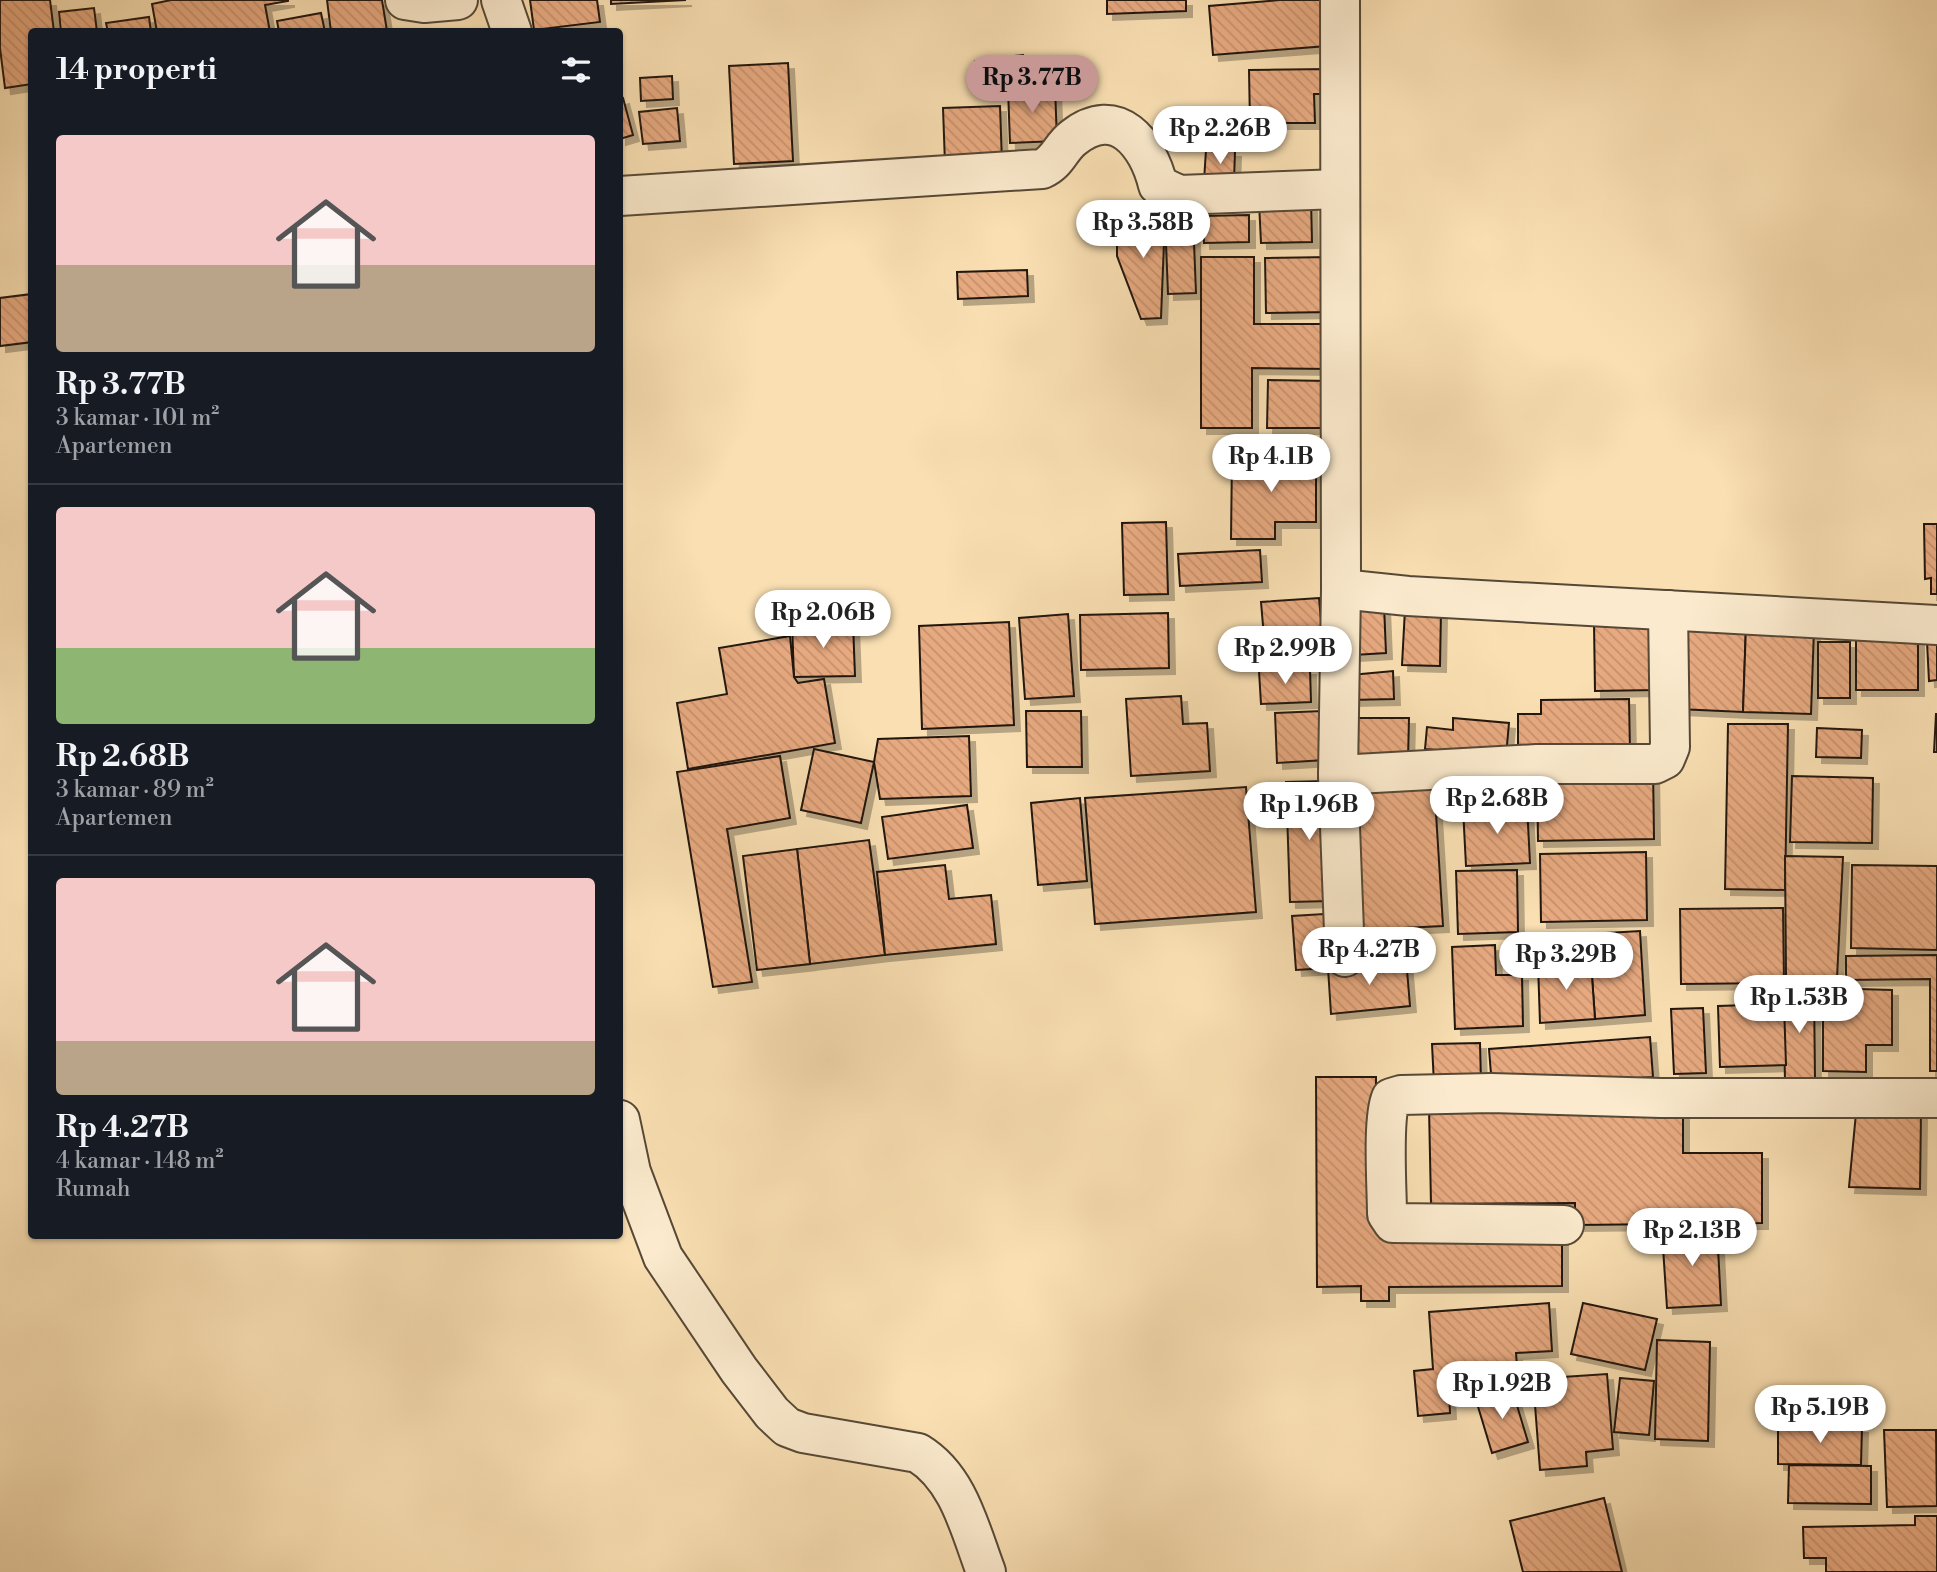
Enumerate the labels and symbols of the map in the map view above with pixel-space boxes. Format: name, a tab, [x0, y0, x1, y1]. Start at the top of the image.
pin: Rp 3.77B	[960, 55, 1104, 115]
pin: Rp 2.26B	[1148, 106, 1292, 166]
pin: Rp 3.58B	[1071, 201, 1215, 260]
pin: Rp 4.1B	[1206, 434, 1336, 494]
pin: Rp 2.06B	[751, 590, 895, 650]
pin: Rp 2.99B	[1213, 626, 1357, 686]
pin: Rp 2.68B	[1425, 776, 1569, 836]
pin: Rp 1.96B	[1237, 782, 1381, 842]
pin: Rp 4.27B	[1297, 928, 1441, 987]
pin: Rp 3.29B	[1494, 932, 1638, 992]
pin: Rp 1.53B	[1727, 976, 1871, 1035]
pin: Rp 2.13B	[1620, 1208, 1764, 1268]
pin: Rp 1.92B	[1430, 1362, 1574, 1421]
pin: Rp 5.19B	[1748, 1386, 1892, 1445]

